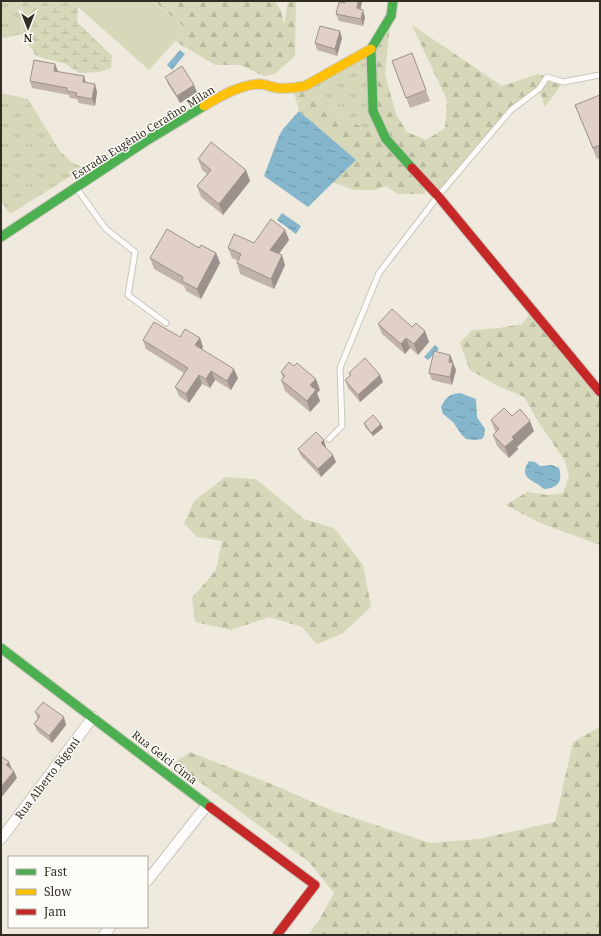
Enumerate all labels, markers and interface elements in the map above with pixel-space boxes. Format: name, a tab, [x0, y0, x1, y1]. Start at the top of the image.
north arrow	[8, 8, 48, 48]
text: N	[23, 31, 32, 46]
street label: Estrada Eugênio Cerafino Milan	[69, 82, 217, 182]
street label: Rua Gelci Cima	[129, 727, 201, 787]
street label: Rua Alberto Rigoni	[11, 734, 83, 822]
legend	[8, 856, 148, 928]
text: Fast	[44, 863, 67, 880]
text: Slow	[44, 883, 72, 900]
text: Jam	[43, 903, 66, 920]

